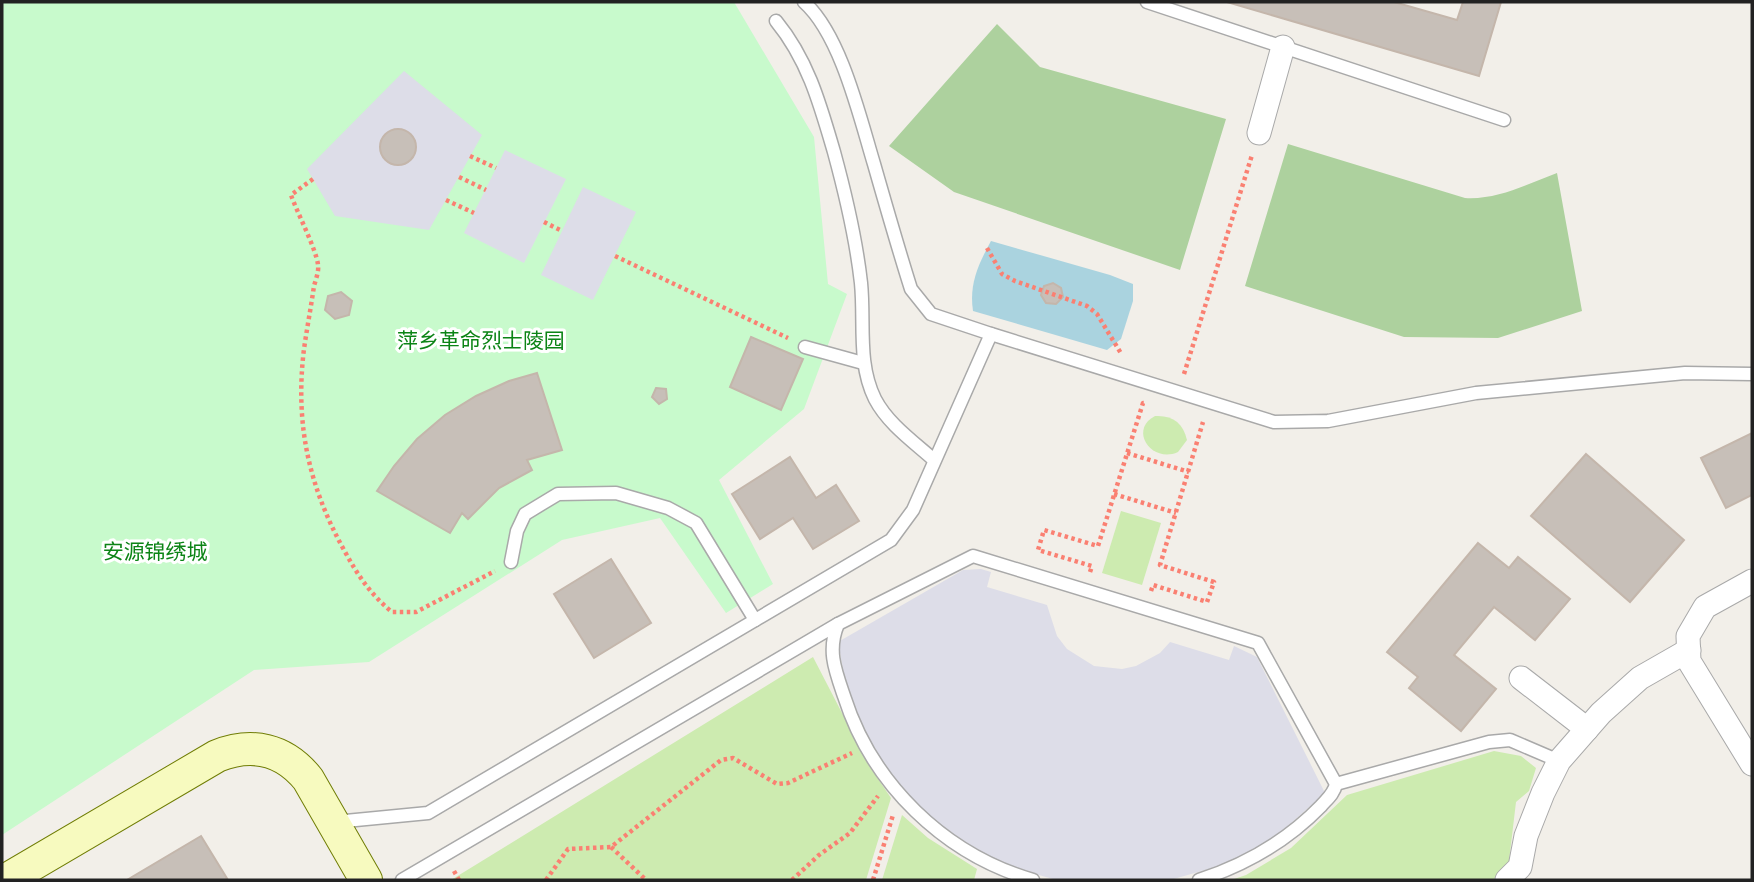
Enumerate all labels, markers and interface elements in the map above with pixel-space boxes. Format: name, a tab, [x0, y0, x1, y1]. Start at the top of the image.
park label: 萍乡革命烈士陵园	[397, 327, 565, 353]
park label: 安源锦绣城	[103, 538, 208, 564]

